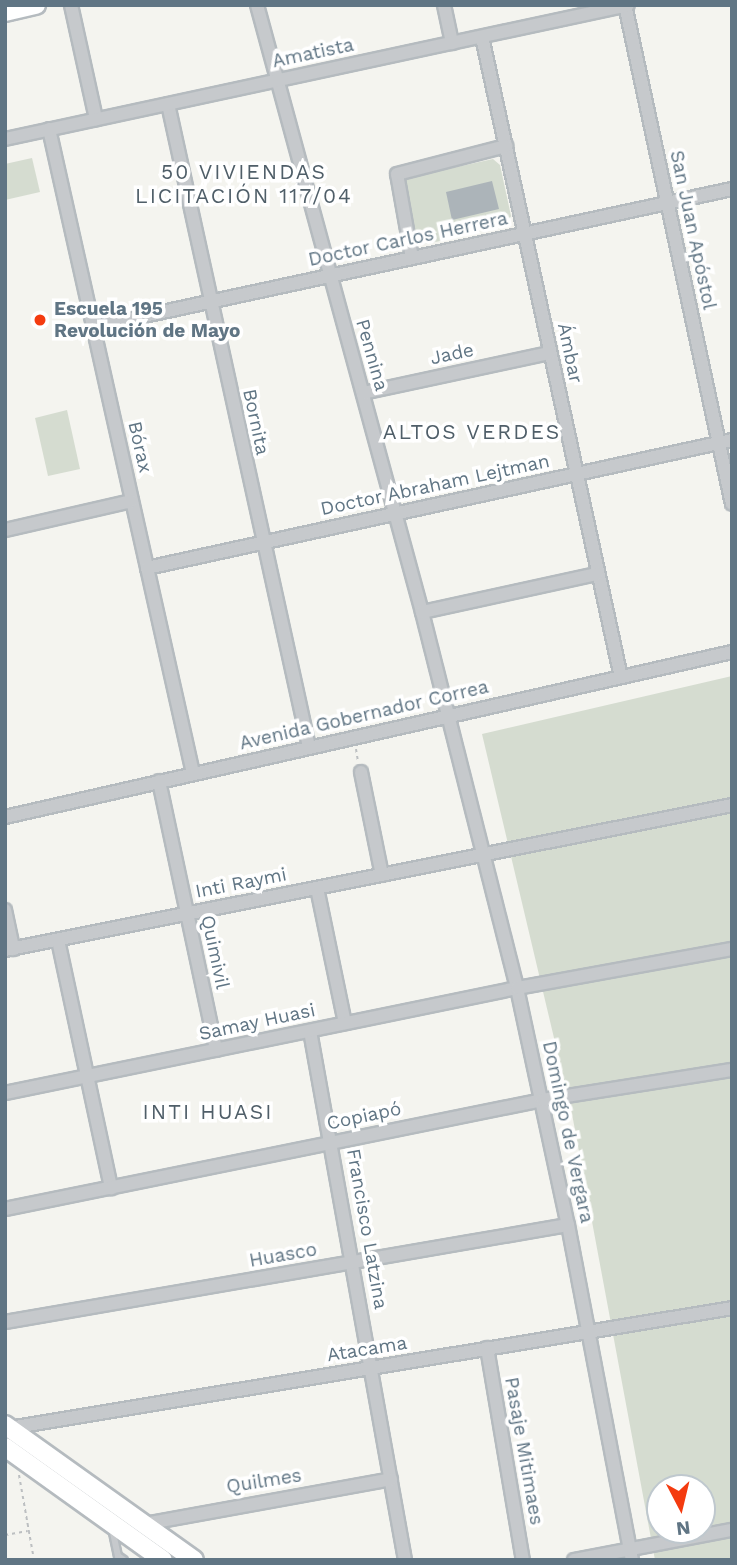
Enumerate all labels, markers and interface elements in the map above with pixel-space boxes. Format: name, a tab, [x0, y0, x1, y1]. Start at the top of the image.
street label: Amatista	[270, 33, 356, 73]
street label: San Juan Apóstol	[665, 148, 721, 312]
district label: 50 VIVIENDAS LICITACIÓN 117/04	[137, 159, 351, 209]
street label: Doctor Carlos Herrera	[306, 207, 510, 271]
place label: Escuela 195 Revolución de Mayo	[54, 298, 240, 342]
marker: Escuela 195 Revolución de Mayo	[32, 312, 48, 328]
street label: Pennina	[351, 317, 393, 393]
street label: Ámbar	[553, 321, 587, 385]
street label: Jade	[428, 338, 476, 370]
street label: Bornita	[238, 387, 274, 457]
street label: Bórax	[123, 419, 157, 475]
district label: ALTOS VERDES	[384, 419, 560, 445]
street label: Doctor Abraham Lejtman	[318, 449, 552, 521]
street label: Avenida Gobernador Correa	[237, 675, 491, 755]
street label: Inti Raymi	[193, 863, 289, 903]
street label: Quimivil	[196, 913, 234, 991]
street label: Samay Huasi	[197, 999, 317, 1045]
street label: Domingo de Vergara	[537, 1039, 599, 1225]
street label: Copiapó	[325, 1097, 403, 1135]
district label: INTI HUASI	[144, 1099, 272, 1125]
street label: Francisco Latzina	[342, 1147, 392, 1311]
street label: Huasco	[247, 1238, 319, 1272]
street label: Atacama	[325, 1331, 409, 1367]
street label: Pasaje Mitimaes	[500, 1375, 548, 1527]
street label: Quilmes	[225, 1464, 303, 1498]
north arrow	[646, 1474, 716, 1544]
text: N	[675, 1516, 692, 1541]

